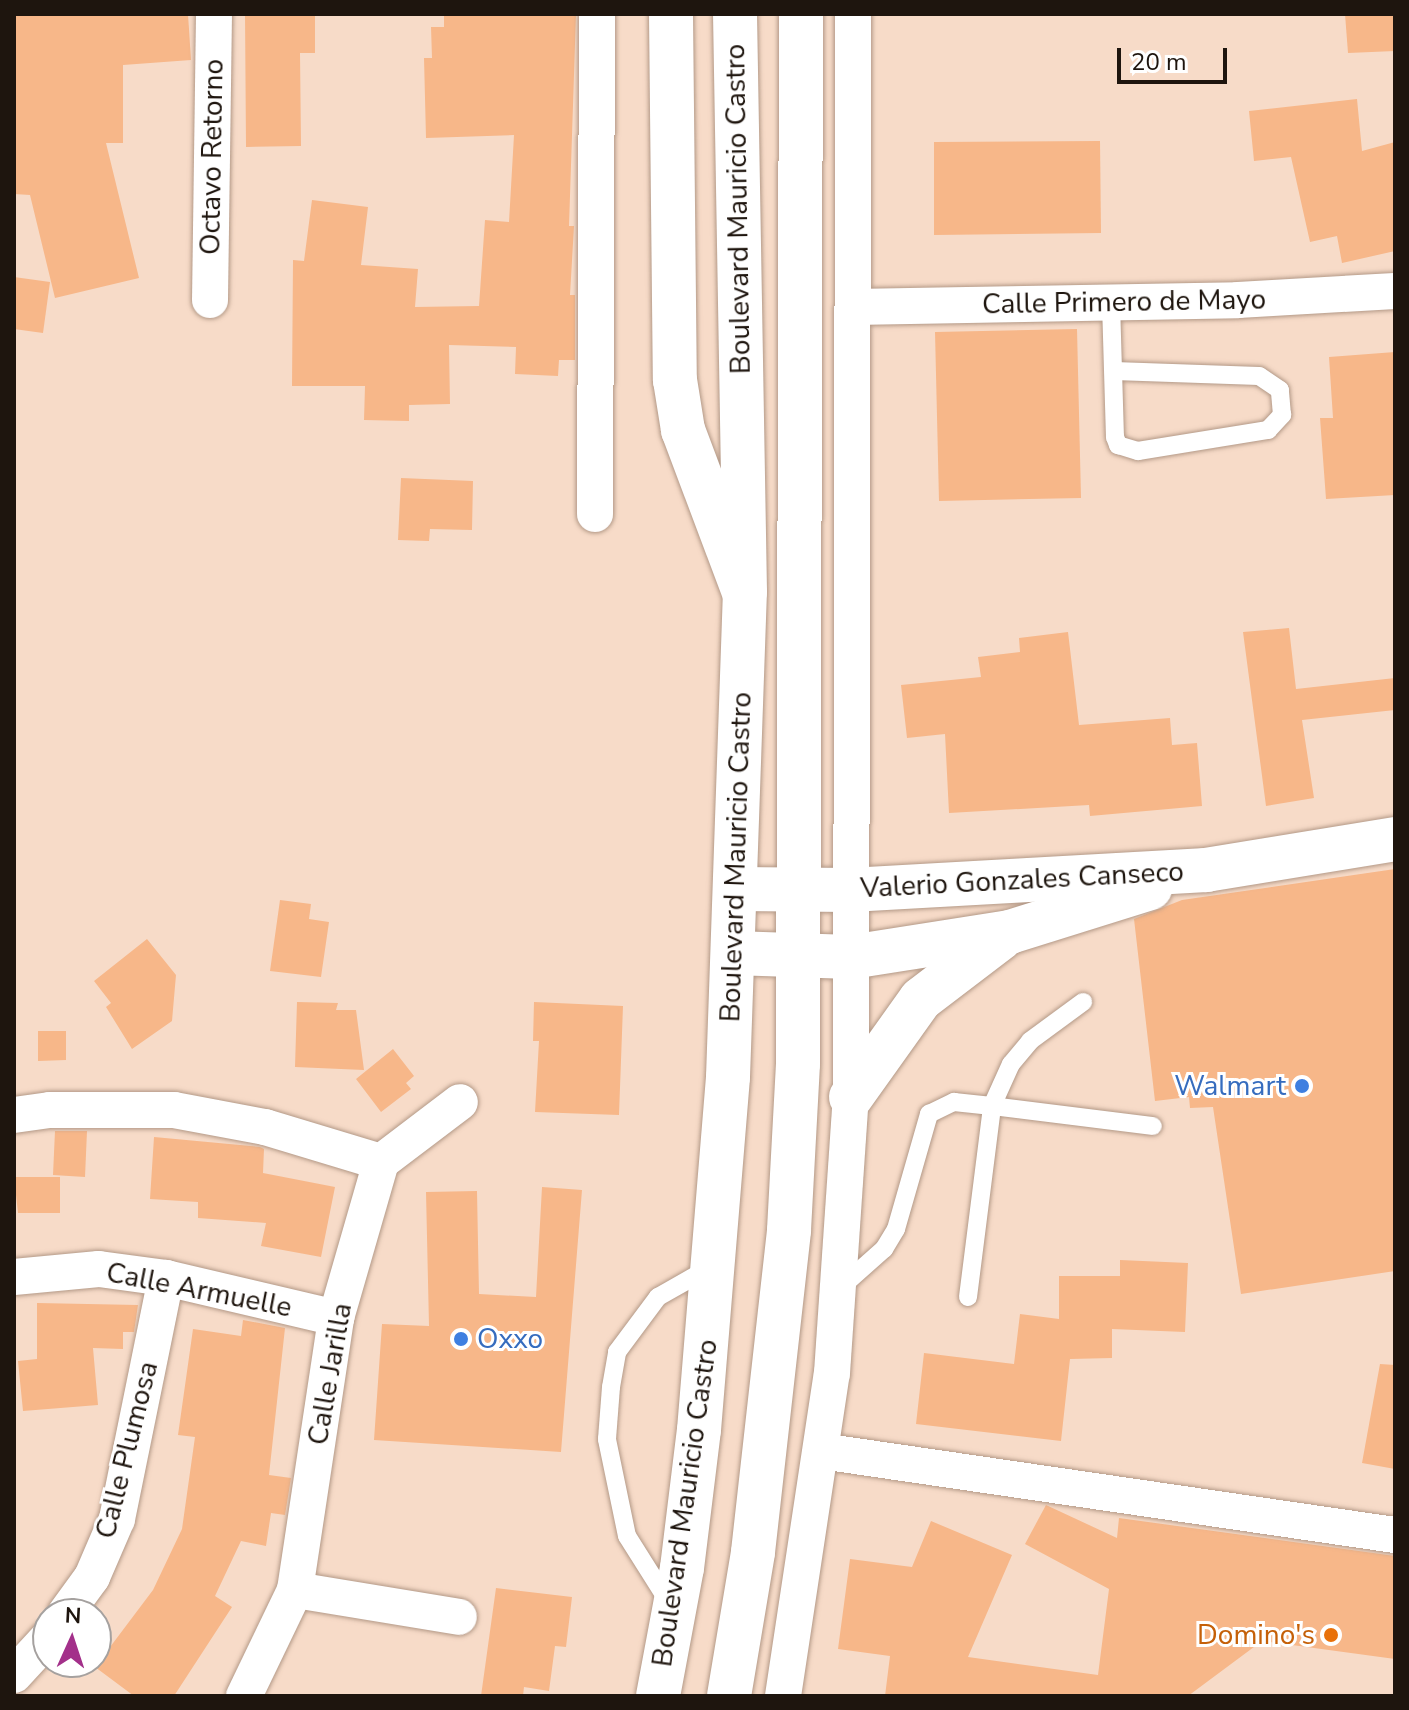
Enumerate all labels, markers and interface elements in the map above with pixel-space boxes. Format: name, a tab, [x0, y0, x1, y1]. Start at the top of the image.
scale bar	[1121, 32, 1231, 82]
street label: Boulevard Mauricio Castro	[718, 44, 758, 374]
text: 20 m	[1131, 46, 1187, 78]
street label: Octavo Retorno	[193, 59, 231, 255]
street label: Calle Primero de Mayo	[982, 283, 1266, 321]
street label: Boulevard Mauricio Castro	[713, 691, 759, 1023]
street label: Valerio Gonzales Canseco	[859, 855, 1185, 905]
place label: Walmart	[1174, 1069, 1286, 1103]
marker: Walmart	[1293, 1077, 1311, 1095]
street label: Calle Armuelle	[103, 1256, 295, 1324]
street label: Calle Jarilla	[301, 1300, 359, 1448]
place label: Oxxo	[477, 1322, 543, 1356]
marker: Oxxo	[452, 1330, 470, 1348]
street label: Boulevard Mauricio Castro	[645, 1337, 725, 1669]
street label: Calle Plumosa	[89, 1358, 165, 1542]
north arrow	[32, 1598, 112, 1678]
text: N	[64, 1601, 82, 1631]
place label: Domino's	[1197, 1618, 1315, 1652]
marker: Domino's	[1322, 1626, 1340, 1644]

